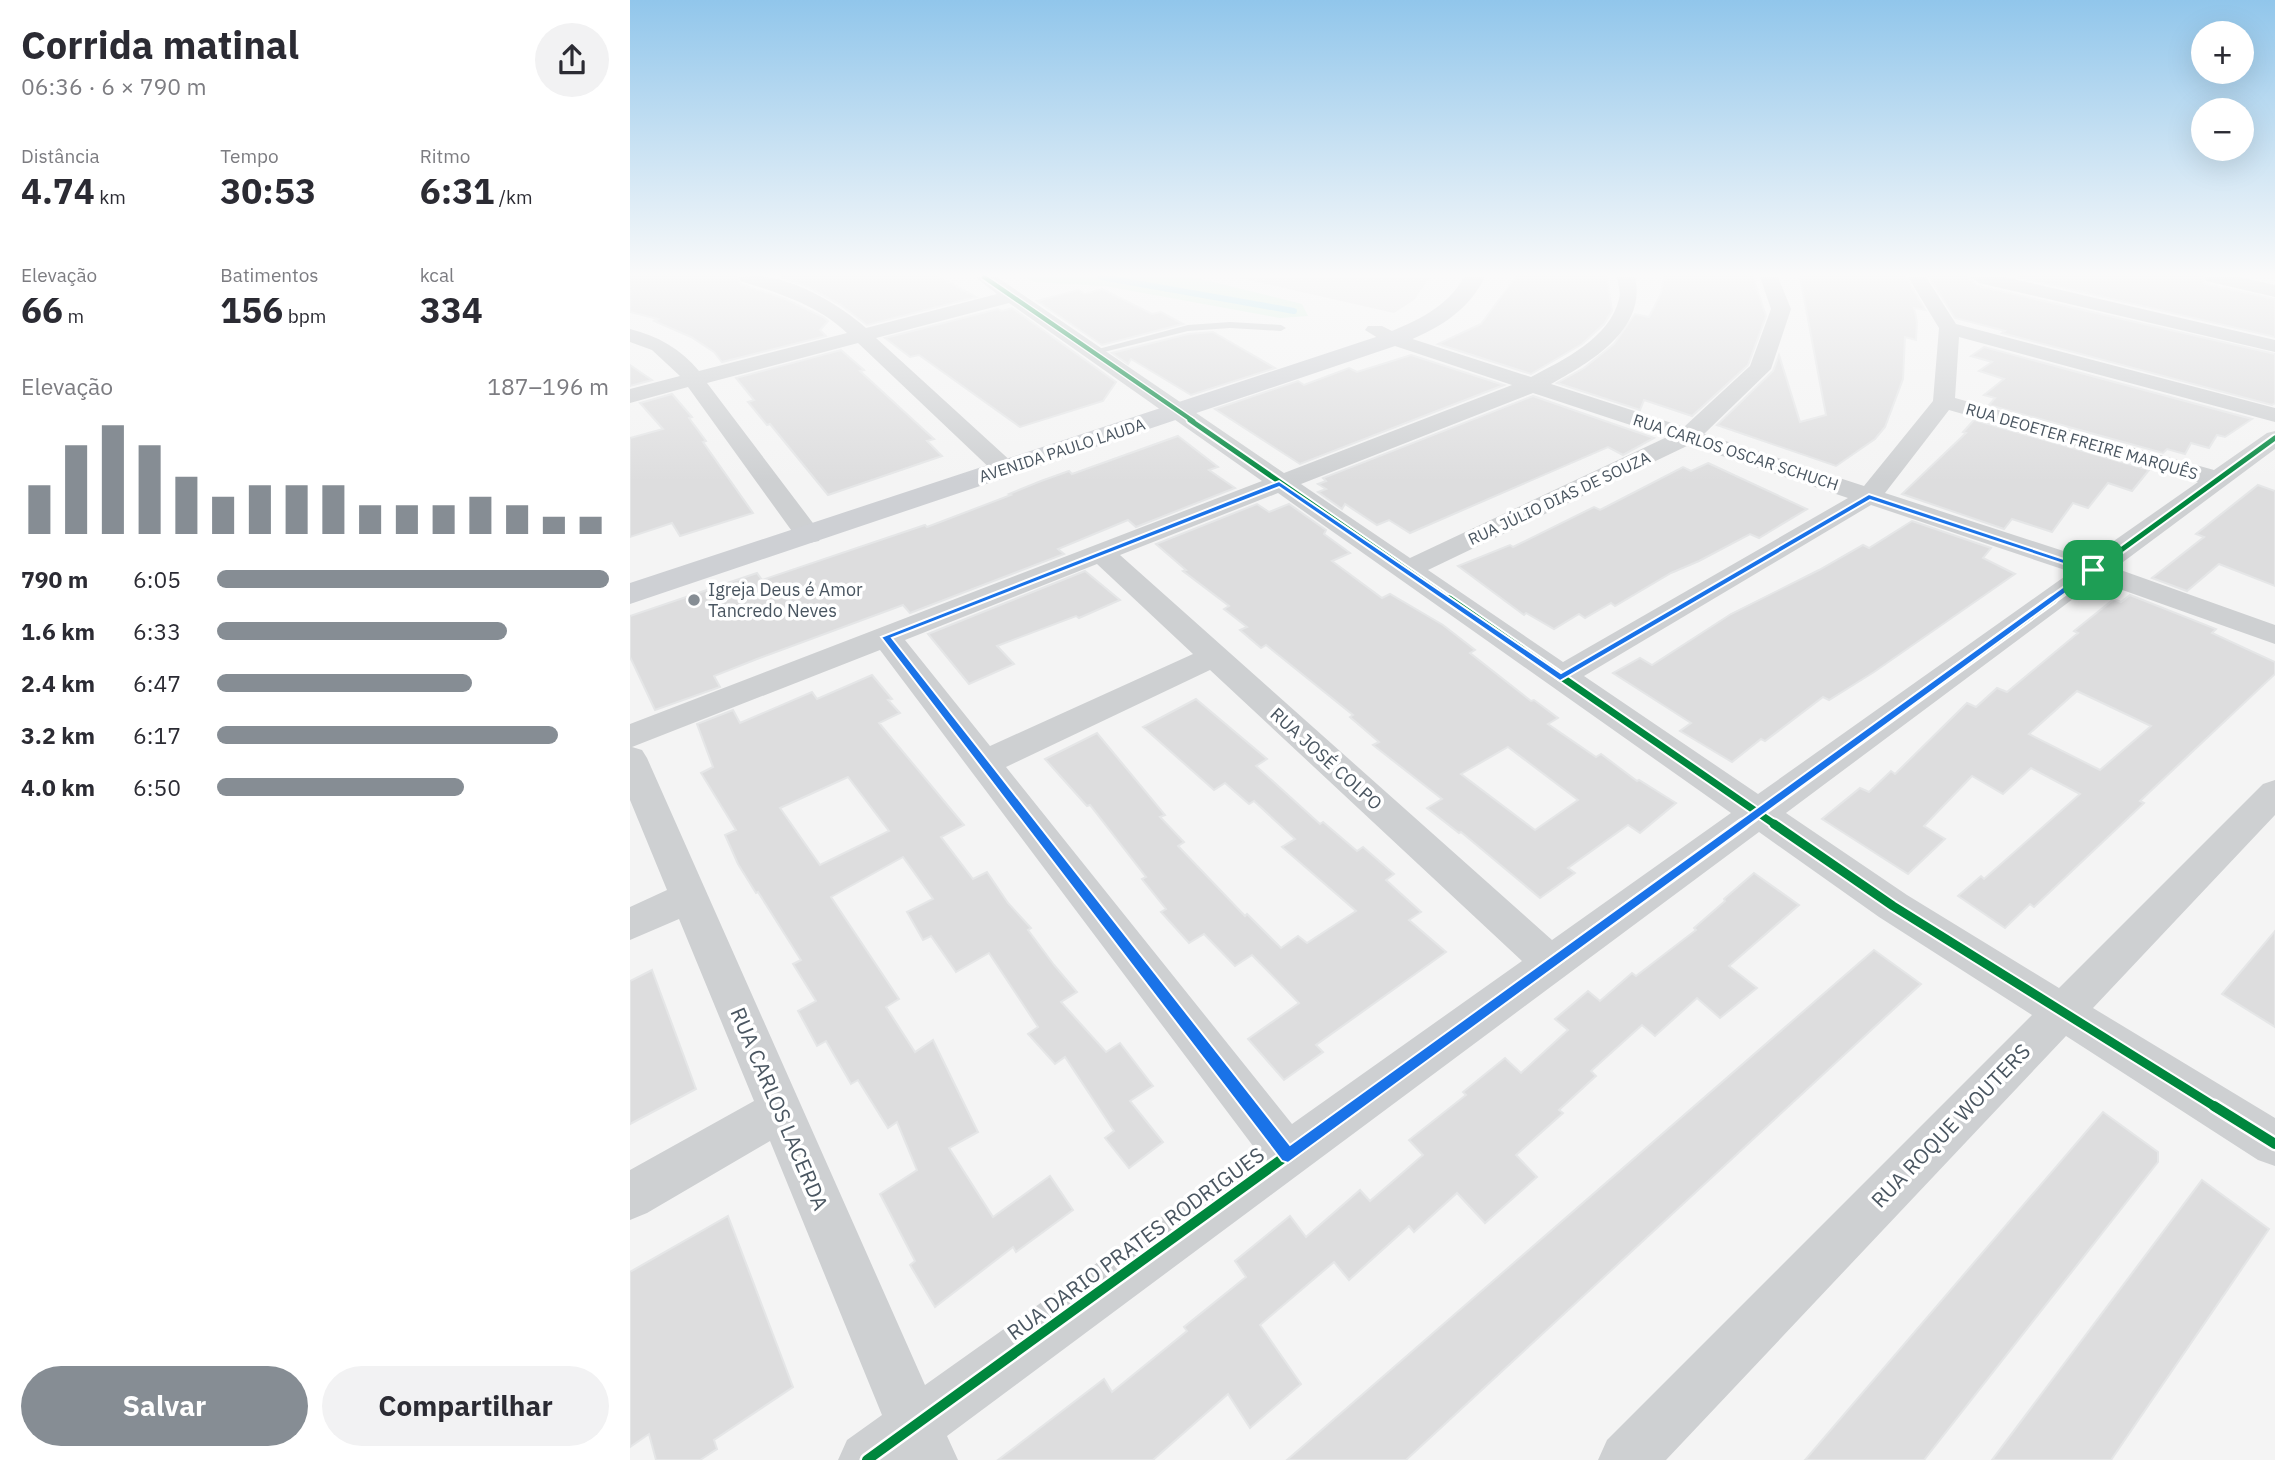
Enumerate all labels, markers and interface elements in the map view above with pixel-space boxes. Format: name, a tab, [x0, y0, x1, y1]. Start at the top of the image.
text: Corrida matinal	[21, 20, 299, 69]
map controls	[2191, 21, 2254, 161]
button: +	[2191, 21, 2254, 84]
button: share	[535, 23, 609, 97]
text: 06:36 · 6 × 790 m	[21, 71, 207, 101]
button: −	[2191, 98, 2254, 161]
text: Distância	[21, 144, 100, 168]
text: Tempo	[220, 144, 279, 168]
text: Ritmo	[420, 144, 470, 168]
text: 4.74	[21, 168, 95, 214]
text: 30:53	[220, 168, 316, 214]
text: 6:31	[420, 168, 494, 214]
text: km	[95, 185, 126, 209]
text: /km	[494, 185, 533, 209]
text: Elevação	[21, 263, 97, 287]
text: Batimentos	[220, 263, 319, 287]
text: kcal	[420, 263, 454, 287]
text: 66	[21, 287, 63, 333]
text: 156	[220, 287, 283, 333]
text: 334	[420, 287, 483, 333]
text: m	[63, 304, 84, 328]
text: bpm	[283, 304, 326, 328]
text: Elevação	[21, 371, 113, 401]
text: 187–196 m	[487, 371, 609, 401]
street label: RUA DEOETER FREIRE MARQUÊS	[1964, 398, 2200, 484]
street label: RUA CARLOS OSCAR SCHUCH	[1631, 409, 1841, 495]
street label: AVENIDA PAULO LAUDA	[976, 414, 1148, 486]
street label: RUA JÚLIO DIAS DE SOUZA	[1464, 446, 1653, 549]
pin	[2063, 540, 2123, 600]
icon: arrive	[2074, 551, 2112, 589]
text: 790 m	[21, 564, 88, 594]
text: 6:05	[133, 564, 181, 594]
place label: Igreja Deus é Amor Tancredo Neves	[708, 578, 863, 622]
marker: Igreja Deus é Amor Tancredo Neves	[686, 592, 702, 608]
text: 1.6 km	[21, 616, 95, 646]
text: 6:33	[133, 616, 181, 646]
text: 2.4 km	[21, 668, 95, 698]
text: 6:47	[133, 668, 181, 698]
street label: RUA JOSÉ COLPO	[1266, 702, 1387, 815]
text: 3.2 km	[21, 720, 95, 750]
text: 6:17	[133, 720, 181, 750]
text: 4.0 km	[21, 772, 95, 802]
text: 6:50	[133, 772, 181, 802]
street label: RUA CARLOS LACERDA	[725, 1003, 835, 1214]
street label: RUA ROQUE WOUTERS	[1865, 1037, 2036, 1213]
street label: RUA DARIO PRATES RODRIGUES	[1001, 1140, 1270, 1346]
button: Salvar	[21, 1366, 308, 1446]
button: Compartilhar	[322, 1366, 609, 1446]

